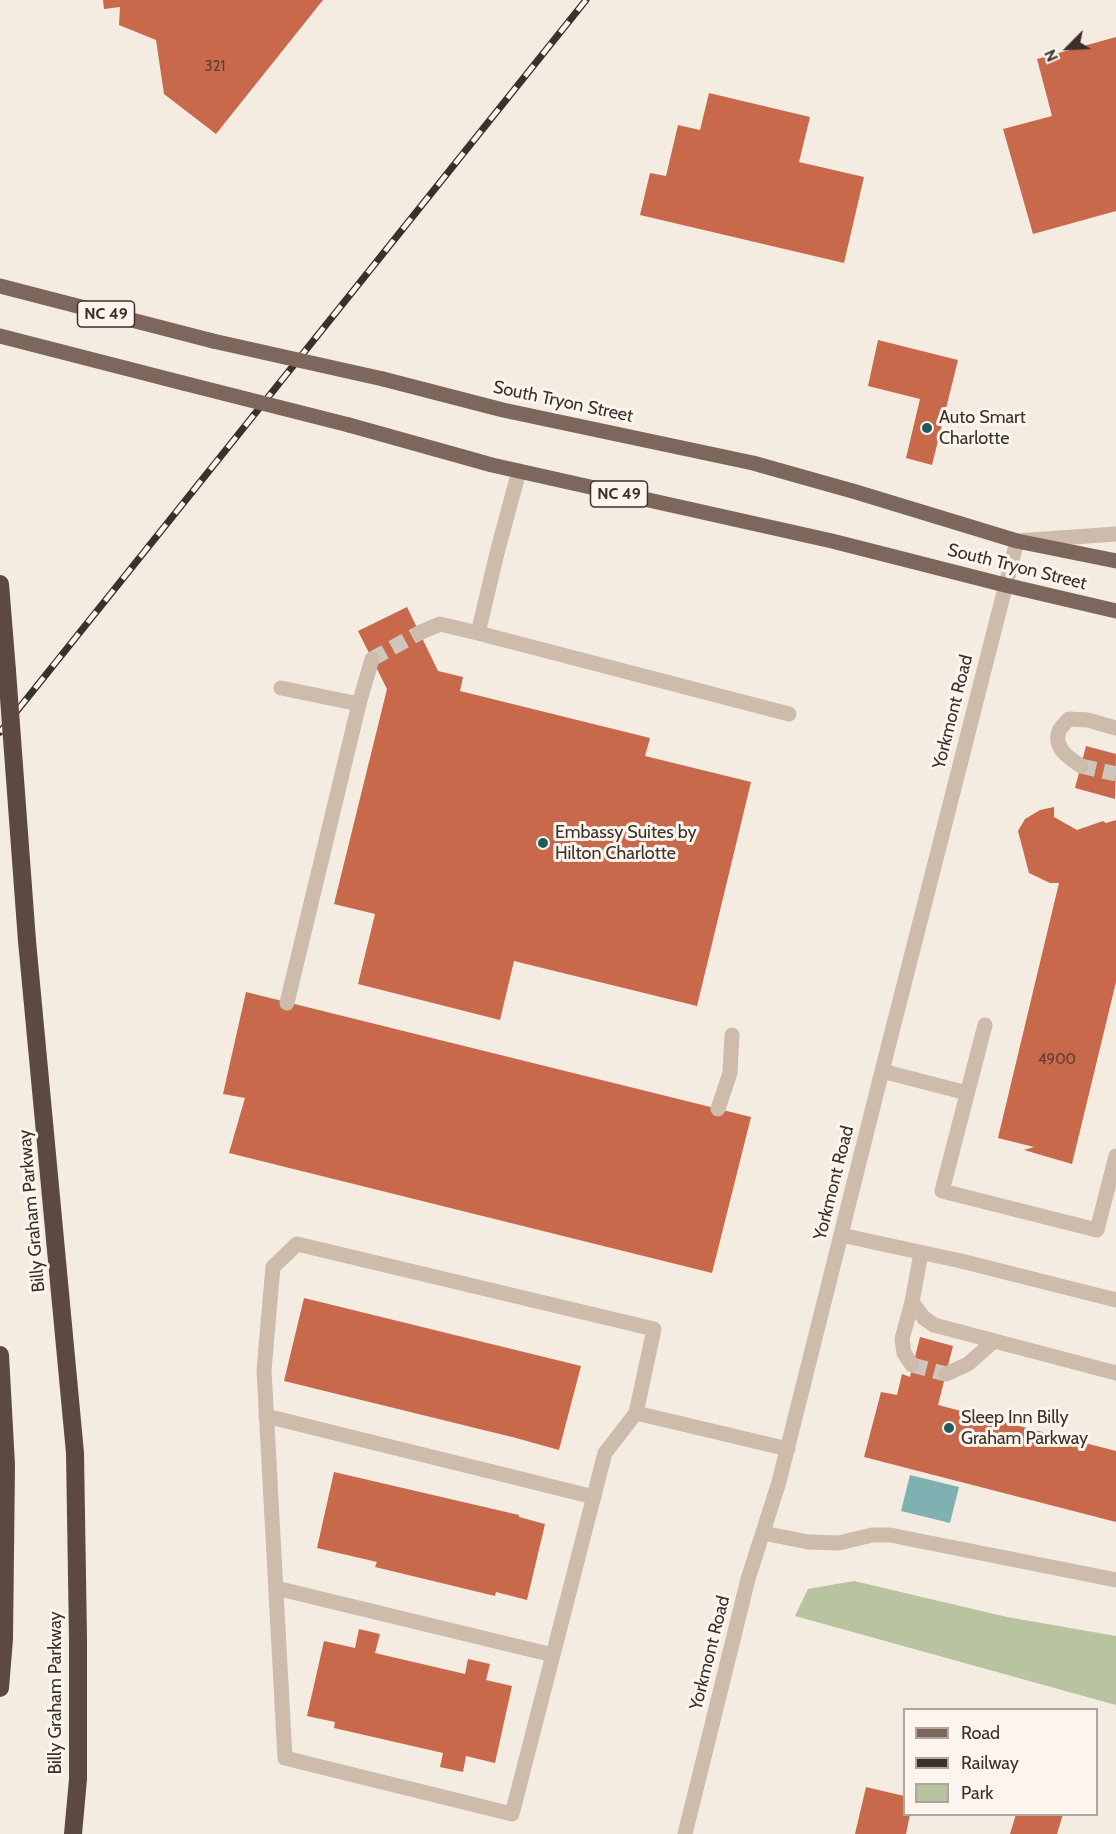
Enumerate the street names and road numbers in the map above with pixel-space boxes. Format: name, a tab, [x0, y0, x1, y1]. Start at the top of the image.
road number: NC 49	[78, 301, 134, 327]
street label: South Tryon Street	[491, 377, 635, 427]
road number: NC 49	[590, 481, 648, 507]
street label: South Tryon Street	[945, 539, 1089, 595]
street label: Yorkmont Road	[928, 653, 978, 771]
street label: Yorkmont Road	[809, 1124, 859, 1242]
street label: Billy Graham Parkway	[14, 1129, 50, 1293]
street label: Yorkmont Road	[685, 1594, 735, 1712]
street label: Billy Graham Parkway	[45, 1611, 67, 1775]

